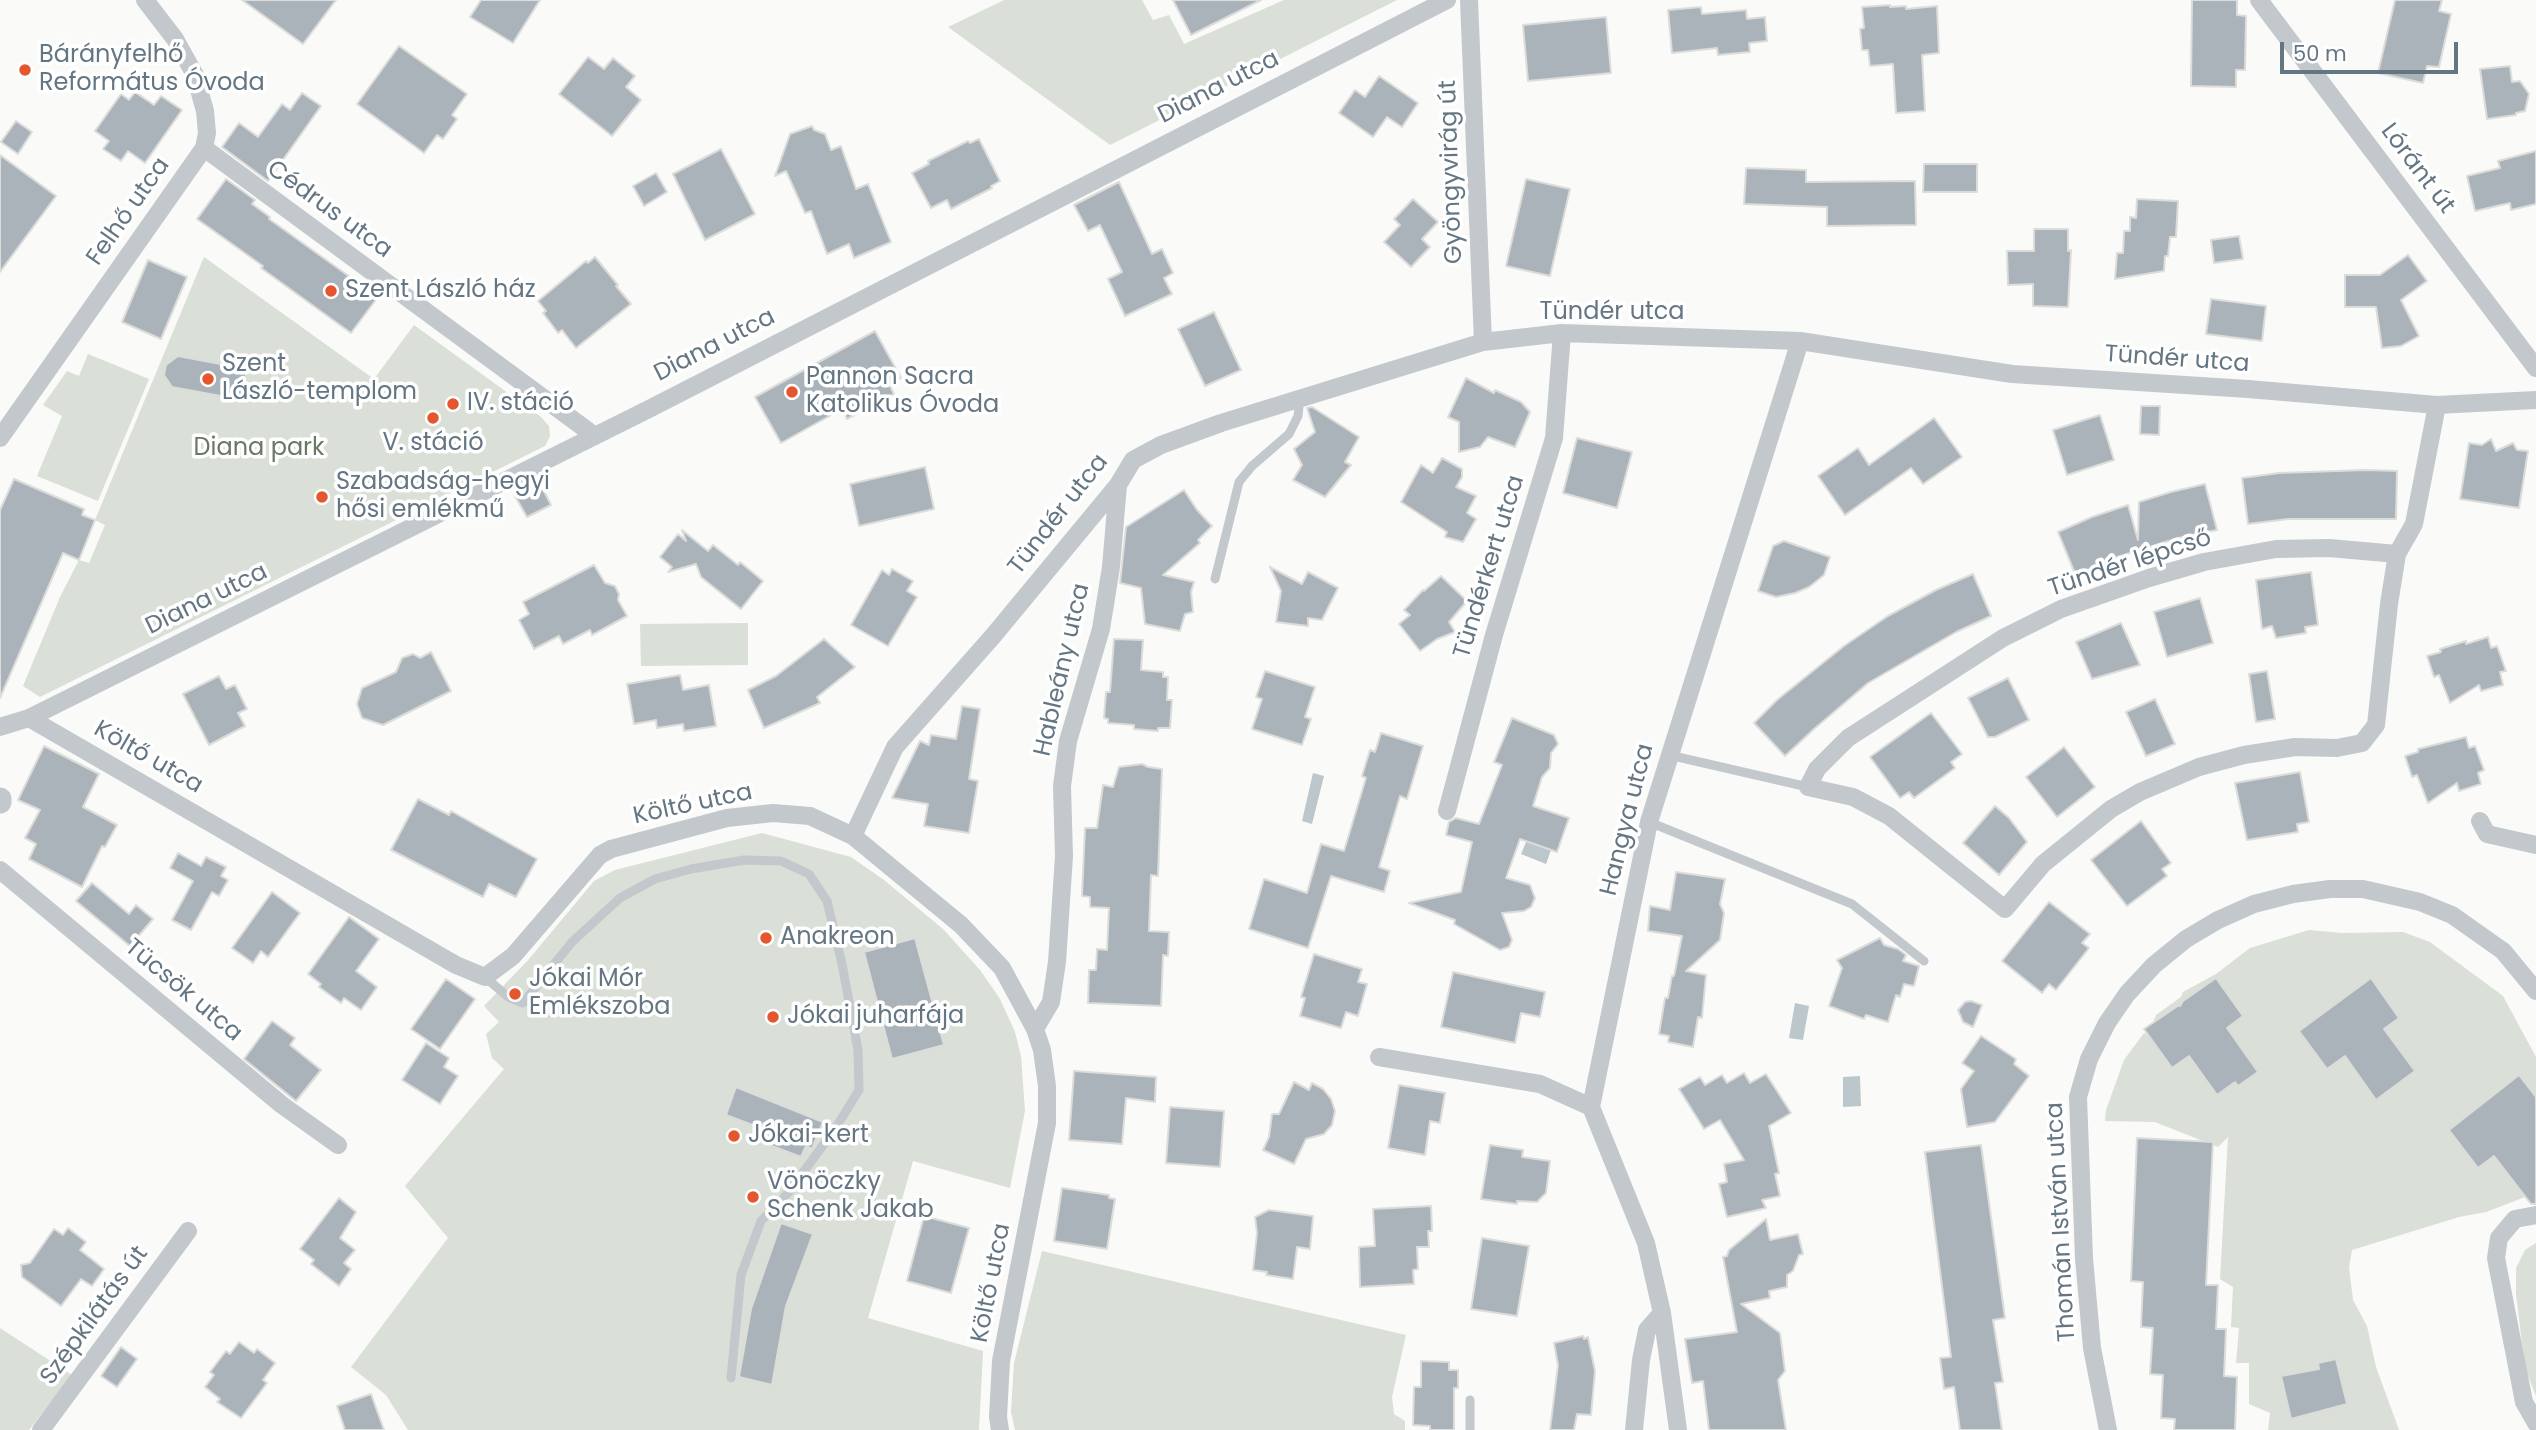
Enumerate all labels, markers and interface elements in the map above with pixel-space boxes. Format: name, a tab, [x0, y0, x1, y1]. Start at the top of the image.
scale bar	[2284, 28, 2462, 72]
text: 50 m	[2293, 39, 2347, 68]
place label: Bárányfelhő Református Óvoda	[39, 42, 265, 98]
street label: Diana utca	[1154, 45, 1284, 131]
marker: Bárányfelhő Református Óvoda	[17, 62, 33, 78]
street label: Gyöngyvirág út	[1434, 80, 1470, 264]
street label: Lóránt út	[2374, 118, 2460, 220]
street label: Felhő utca	[81, 153, 177, 271]
street label: Cédrus utca	[261, 155, 397, 265]
place label: Szent László ház	[345, 277, 536, 305]
marker: Szent László ház	[323, 283, 339, 299]
street label: Tündér utca	[1539, 299, 1685, 327]
street label: Diana utca	[650, 303, 780, 389]
street label: Tündér utca	[2104, 341, 2250, 379]
place label: Szent László-templom	[222, 351, 417, 407]
place label: Pannon Sacra Katolikus Óvoda	[806, 364, 999, 420]
marker: Szent László-templom	[200, 371, 216, 387]
marker: Pannon Sacra Katolikus Óvoda	[784, 384, 800, 400]
place label: IV. stáció	[467, 390, 574, 418]
marker: IV. stáció	[445, 396, 461, 412]
marker: V. stáció	[425, 410, 441, 426]
place label: V. stáció	[383, 430, 483, 458]
park label: Diana park	[194, 435, 324, 463]
street label: Tündér utca	[1003, 449, 1115, 581]
place label: Szabadság-hegyi hősi emlékmű	[336, 469, 550, 525]
street label: Tündérkert utca	[1448, 472, 1532, 662]
marker: Szabadság-hegyi hősi emlékmű	[314, 489, 330, 505]
street label: Tündér lépcső	[2045, 524, 2215, 604]
street label: Diana utca	[141, 558, 273, 642]
street label: Hableány utca	[1029, 581, 1097, 759]
street label: Költő utca	[88, 715, 208, 801]
street label: Hangya utca	[1595, 741, 1661, 899]
street label: Költő utca	[631, 778, 755, 832]
place label: Anakreon	[780, 924, 895, 952]
marker: Anakreon	[758, 930, 774, 946]
street label: Tücsök utca	[118, 934, 248, 1048]
place label: Jókai Mór Emlékszoba	[529, 966, 670, 1022]
marker: Jókai Mór Emlékszoba	[507, 986, 523, 1002]
place label: Jókai juharfája	[787, 1003, 964, 1031]
marker: Jókai juharfája	[765, 1009, 781, 1025]
street label: Thomán István utca	[2041, 1101, 2083, 1343]
place label: Jókai-kert	[748, 1122, 869, 1150]
marker: Jókai-kert	[726, 1128, 742, 1144]
place label: Vönöczky Schenk Jakab	[767, 1169, 934, 1225]
marker: Vönöczky Schenk Jakab	[745, 1189, 761, 1205]
street label: Költő utca	[966, 1221, 1018, 1345]
street label: Szépkilátás út	[35, 1241, 155, 1391]

